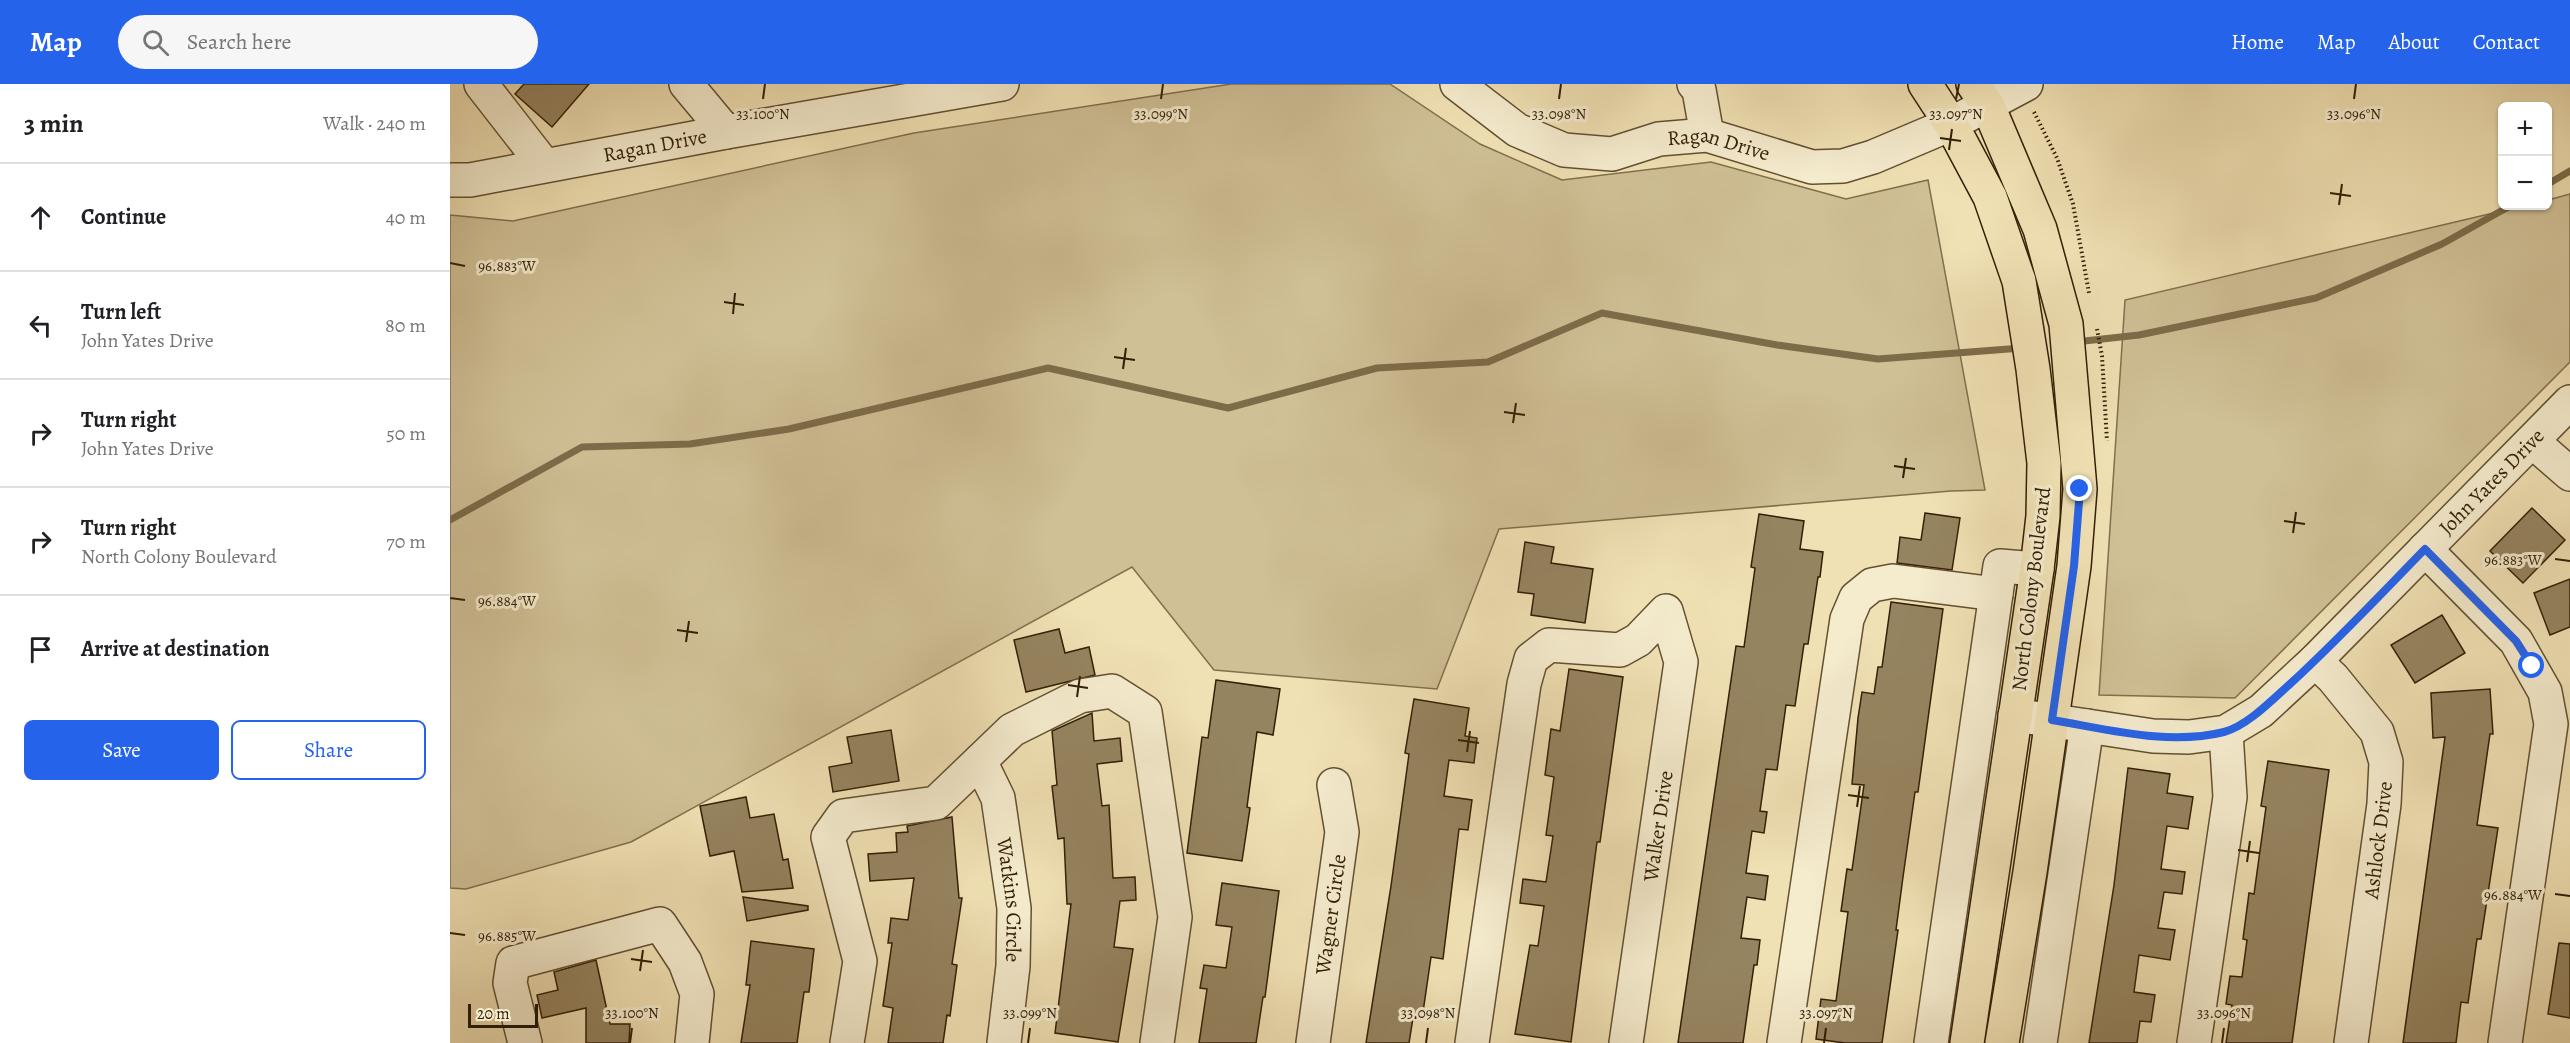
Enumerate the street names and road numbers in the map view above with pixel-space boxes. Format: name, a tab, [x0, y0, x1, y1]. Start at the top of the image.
street label: Ragan Drive	[1666, 121, 1773, 167]
street label: Ragan Drive	[601, 122, 709, 169]
street label: John Yates Drive	[2433, 422, 2550, 541]
street label: North Colony Boulevard	[2005, 485, 2058, 693]
street label: Walker Drive	[1636, 769, 1680, 884]
street label: Ashlock Drive	[2357, 780, 2399, 901]
street label: Watkins Circle	[990, 835, 1028, 962]
street label: Wagner Circle	[1308, 852, 1353, 977]

